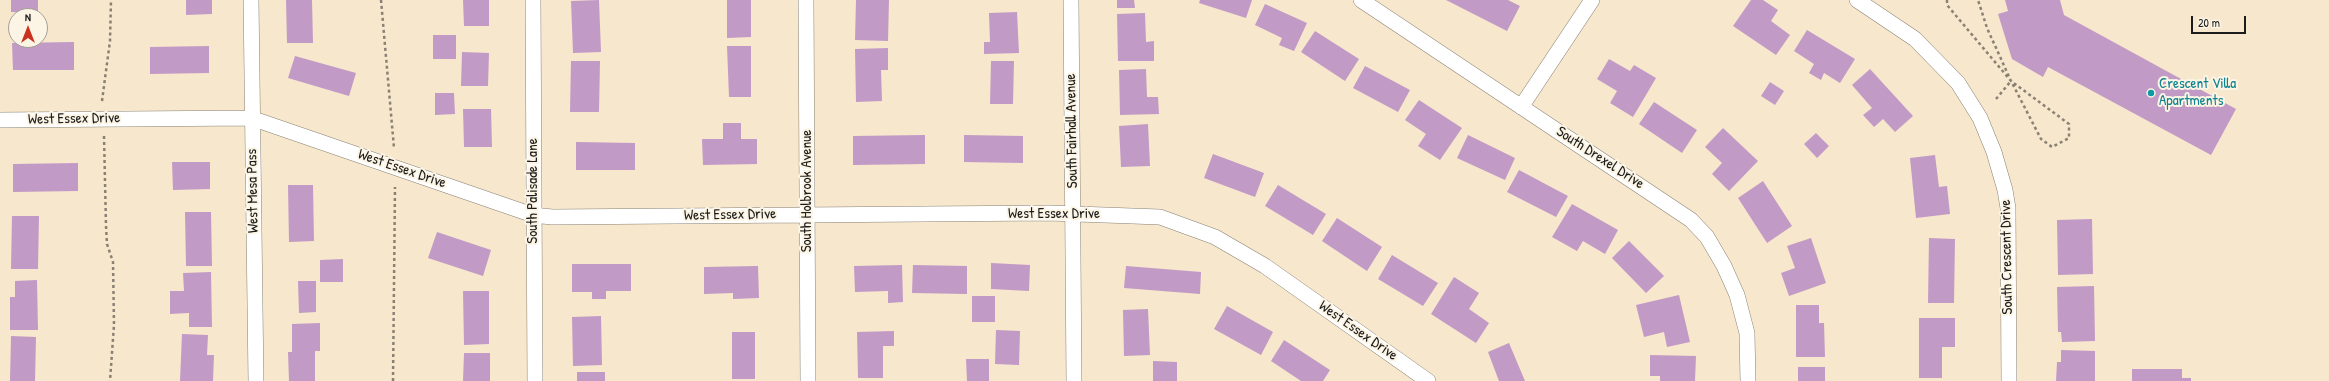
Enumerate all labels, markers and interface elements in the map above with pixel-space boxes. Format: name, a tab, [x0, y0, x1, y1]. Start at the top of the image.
north arrow	[8, 8, 48, 48]
scale bar	[2193, 8, 2248, 34]
text: N	[25, 10, 31, 24]
text: 20 m	[2198, 14, 2220, 31]
street label: South Fairhall Avenue	[1062, 74, 1082, 188]
place label: Crescent Villa Apartments	[2159, 75, 2236, 110]
marker: Crescent Villa Apartments	[2146, 88, 2156, 98]
street label: West Essex Drive	[28, 109, 120, 129]
street label: South Drexel Drive	[1553, 123, 1647, 193]
street label: South Holbrook Avenue	[798, 130, 816, 252]
street label: South Palisade Lane	[524, 138, 542, 244]
street label: West Essex Drive	[356, 145, 448, 193]
street label: West Mesa Pass	[243, 149, 263, 233]
street label: South Crescent Drive	[1997, 199, 2017, 315]
street label: West Essex Drive	[684, 205, 776, 225]
street label: West Essex Drive	[1008, 205, 1100, 223]
street label: West Essex Drive	[1315, 297, 1401, 365]

